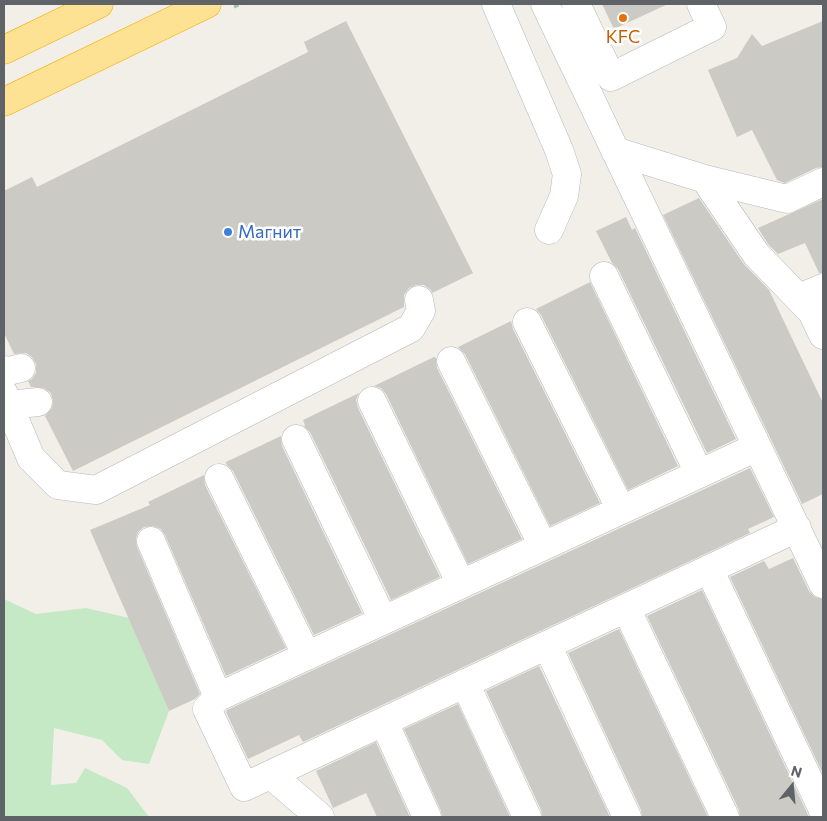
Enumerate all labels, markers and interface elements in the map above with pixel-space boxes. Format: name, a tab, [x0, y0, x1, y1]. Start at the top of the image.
marker: KFC	[617, 12, 629, 24]
place label: KFC	[606, 26, 640, 48]
place label: Магнит	[238, 221, 301, 243]
marker: Магнит	[222, 226, 234, 238]
north arrow	[767, 761, 817, 811]
text: N	[789, 762, 804, 781]

